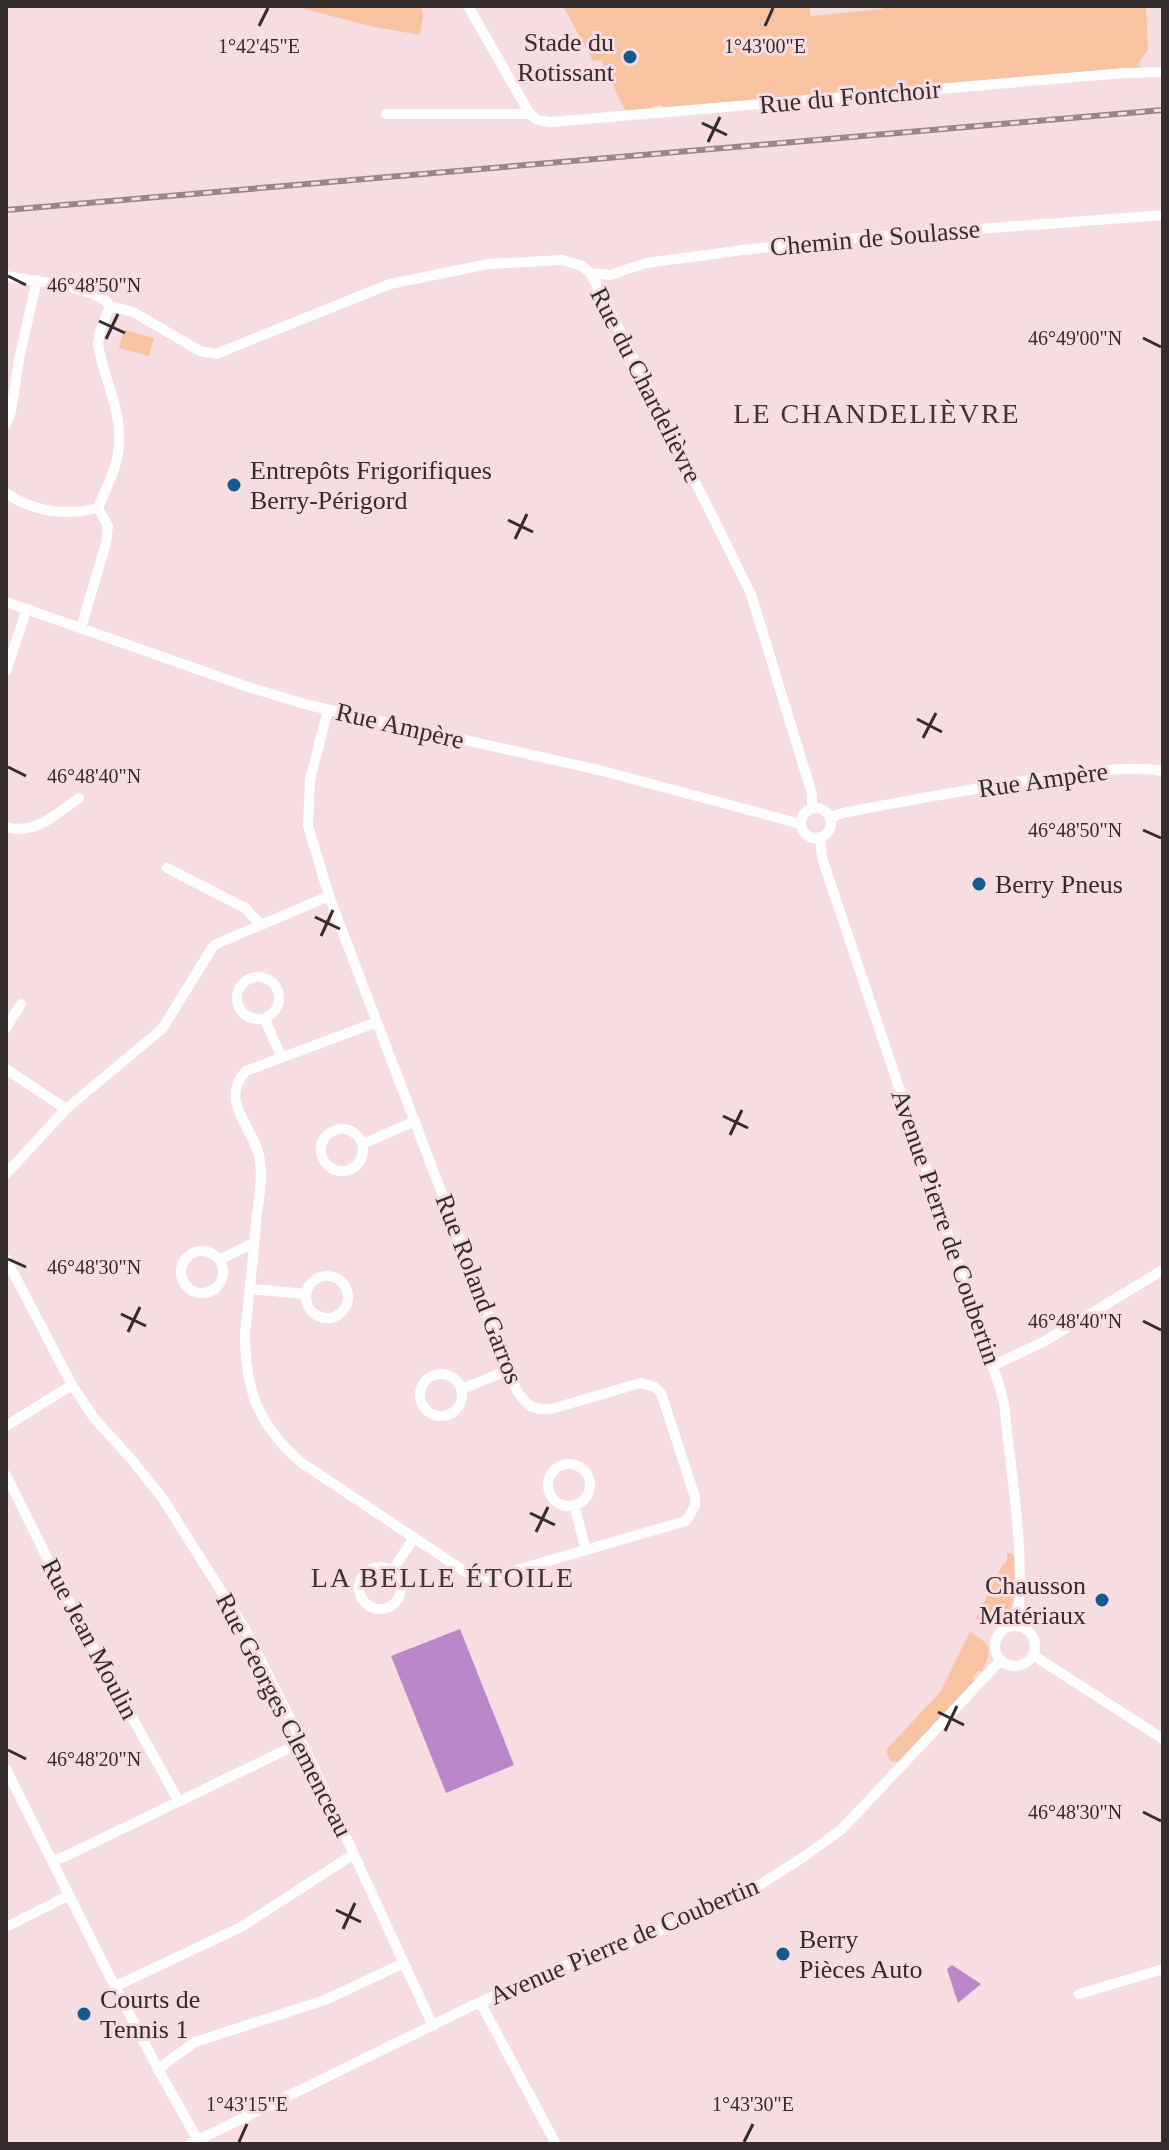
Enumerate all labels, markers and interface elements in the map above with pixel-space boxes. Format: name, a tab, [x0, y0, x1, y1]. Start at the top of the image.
place label: Stade du Rotissant	[517, 28, 615, 87]
text: 1°42'45"E	[218, 35, 300, 57]
text: 1°43'00"E	[724, 35, 806, 57]
marker: Stade du Rotissant	[621, 48, 639, 66]
street label: Rue du Fontchoir	[758, 75, 942, 119]
street label: Chemin de Soulasse	[769, 214, 981, 262]
text: 46°48'50"N	[47, 274, 141, 296]
street label: Rue du Chardelièvre	[584, 283, 708, 487]
text: 46°49'00"N	[1028, 327, 1122, 349]
district label: LE CHANDELIÈVRE	[733, 398, 1021, 429]
place label: Entrepôts Frigorifiques Berry-Périgord	[250, 456, 492, 515]
marker: Entrepôts Frigorifiques Berry-Périgord	[225, 476, 243, 494]
street label: Rue Ampère	[333, 697, 467, 755]
street label: Rue Ampère	[976, 757, 1110, 803]
text: 46°48'40"N	[47, 765, 141, 787]
text: 46°48'50"N	[1028, 819, 1122, 841]
place label: Berry Pneus	[995, 870, 1123, 899]
marker: Berry Pneus	[970, 875, 988, 893]
street label: Avenue Pierre de Coubertin	[885, 1086, 1007, 1368]
street label: Rue Roland Garros	[429, 1190, 529, 1388]
text: 46°48'30"N	[47, 1256, 141, 1278]
text: 46°48'40"N	[1028, 1310, 1122, 1332]
street label: Rue Jean Moulin	[35, 1554, 145, 1724]
district label: LA BELLE ÉTOILE	[311, 1562, 575, 1593]
place label: Chausson Matériaux	[979, 1571, 1086, 1630]
street label: Rue Georges Clemenceau	[210, 1588, 358, 1842]
marker: Chausson Matériaux	[1093, 1591, 1111, 1609]
text: 46°48'20"N	[47, 1748, 141, 1770]
text: 46°48'30"N	[1028, 1801, 1122, 1823]
street label: Avenue Pierre de Coubertin	[485, 1871, 763, 2011]
place label: Berry Pièces Auto	[799, 1925, 923, 1984]
marker: Berry Pièces Auto	[774, 1945, 792, 1963]
place label: Courts de Tennis 1	[100, 1985, 200, 2044]
marker: Courts de Tennis 1	[75, 2005, 93, 2023]
text: 1°43'15"E	[206, 2093, 288, 2115]
text: 1°43'30"E	[712, 2093, 794, 2115]

